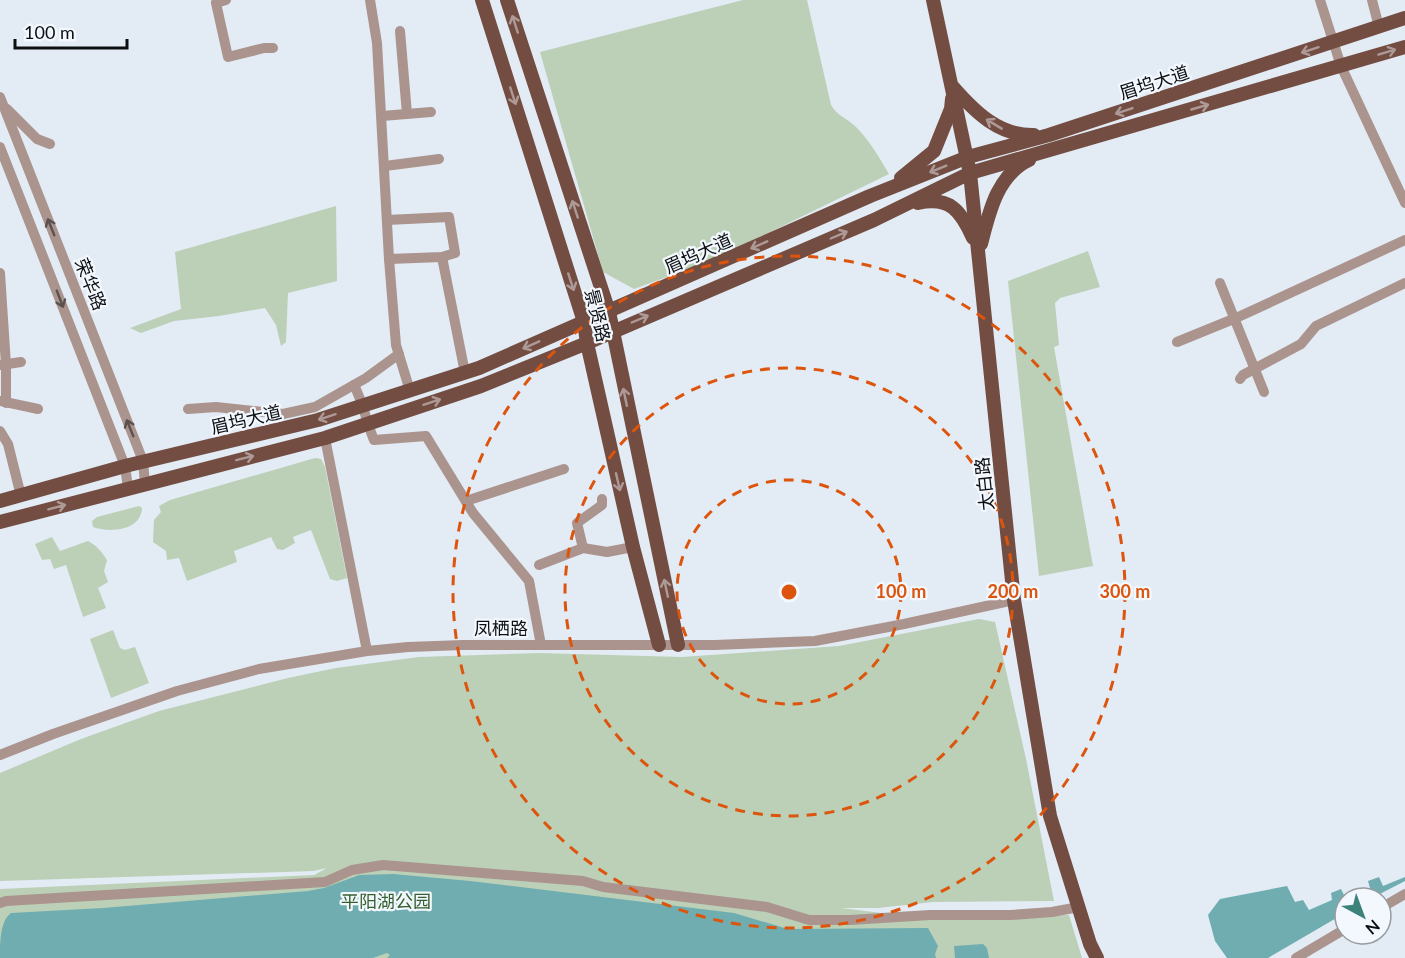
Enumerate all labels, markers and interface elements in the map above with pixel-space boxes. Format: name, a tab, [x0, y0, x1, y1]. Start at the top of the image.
scale bar	[15, 12, 128, 50]
one-way arrow	[508, 15, 519, 34]
text: 100 m	[24, 21, 75, 43]
one-way arrow	[1301, 45, 1319, 56]
one-way arrow	[1377, 46, 1396, 57]
street label: 眉坞大道	[1116, 60, 1192, 104]
one-way arrow	[508, 86, 519, 105]
one-way arrow	[1190, 101, 1209, 112]
one-way arrow	[1115, 106, 1134, 117]
one-way arrow	[986, 118, 1003, 130]
one-way arrow	[930, 164, 948, 175]
one-way arrow	[569, 200, 580, 219]
one-way arrow	[45, 218, 56, 237]
street label: 眉坞大道	[661, 228, 735, 278]
one-way arrow	[830, 228, 848, 239]
one-way arrow	[750, 241, 768, 252]
street label: 荣华路	[71, 255, 111, 313]
one-way arrow	[567, 272, 578, 291]
street label: 景贤路	[581, 286, 615, 344]
one-way arrow	[55, 289, 66, 307]
one-way arrow	[631, 313, 649, 325]
one-way arrow	[522, 340, 540, 352]
one-way arrow	[619, 388, 631, 407]
one-way arrow	[422, 396, 441, 407]
street label: 眉坞大道	[208, 400, 284, 438]
one-way arrow	[318, 413, 337, 424]
one-way arrow	[124, 419, 135, 438]
one-way arrow	[236, 452, 255, 464]
street label: 太白路	[970, 456, 998, 512]
one-way arrow	[613, 472, 625, 491]
one-way arrow	[47, 501, 66, 512]
one-way arrow	[660, 579, 671, 598]
text: 100 m	[876, 580, 926, 602]
text: 200 m	[988, 580, 1038, 602]
text: 300 m	[1100, 580, 1150, 602]
centre of rings	[779, 582, 799, 602]
street label: 凤栖路	[474, 617, 528, 639]
north arrow	[1333, 886, 1393, 946]
park label: 平阳湖公园	[341, 890, 431, 912]
text: N	[1362, 916, 1384, 939]

